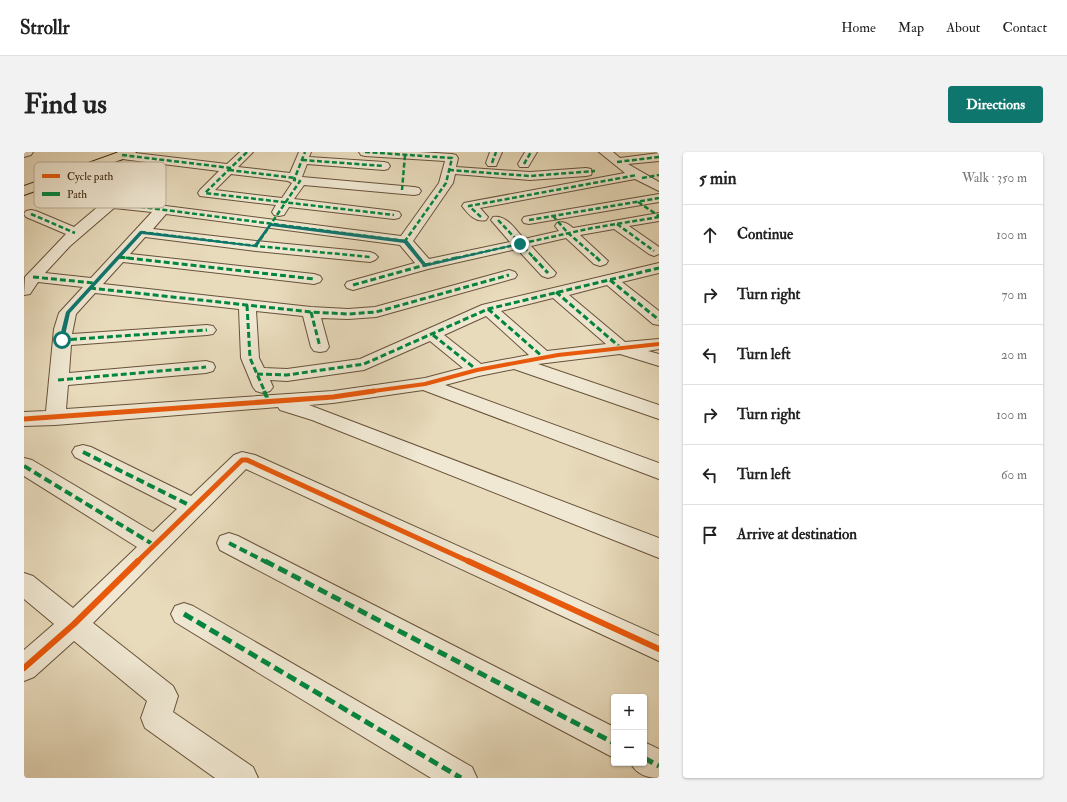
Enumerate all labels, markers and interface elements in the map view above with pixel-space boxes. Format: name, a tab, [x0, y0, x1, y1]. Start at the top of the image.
text: Strollr	[20, 16, 70, 40]
text: Home	[841, 19, 876, 36]
text: Map	[898, 19, 924, 36]
text: About	[946, 19, 980, 36]
text: Contact	[1002, 19, 1047, 36]
button: Directions	[948, 86, 1043, 123]
text: Find us	[24, 87, 107, 122]
legend	[34, 162, 166, 208]
text: 5 min	[699, 168, 737, 189]
text: Cycle path	[67, 170, 113, 184]
text: Walk · 350 m	[962, 170, 1027, 186]
text: Path	[67, 188, 87, 201]
icon: ahead	[699, 224, 721, 246]
text: Continue	[737, 225, 793, 244]
text: 100 m	[996, 227, 1027, 243]
route end	[511, 235, 529, 253]
icon: right	[699, 284, 721, 306]
text: Turn right	[737, 285, 800, 304]
text: 70 m	[1002, 287, 1027, 303]
route start	[53, 331, 71, 349]
icon: left	[699, 344, 721, 366]
text: Turn left	[737, 345, 791, 364]
text: 20 m	[1001, 347, 1027, 363]
icon: right	[699, 404, 721, 426]
text: Turn right	[737, 405, 800, 424]
text: 100 m	[996, 407, 1027, 423]
icon: left	[699, 464, 721, 486]
text: Turn left	[737, 465, 791, 484]
text: 60 m	[1001, 467, 1027, 483]
icon: arrive	[699, 524, 721, 546]
text: Arrive at destination	[737, 525, 857, 544]
map controls	[611, 694, 647, 766]
button: +	[611, 694, 647, 730]
button: −	[611, 730, 647, 766]

